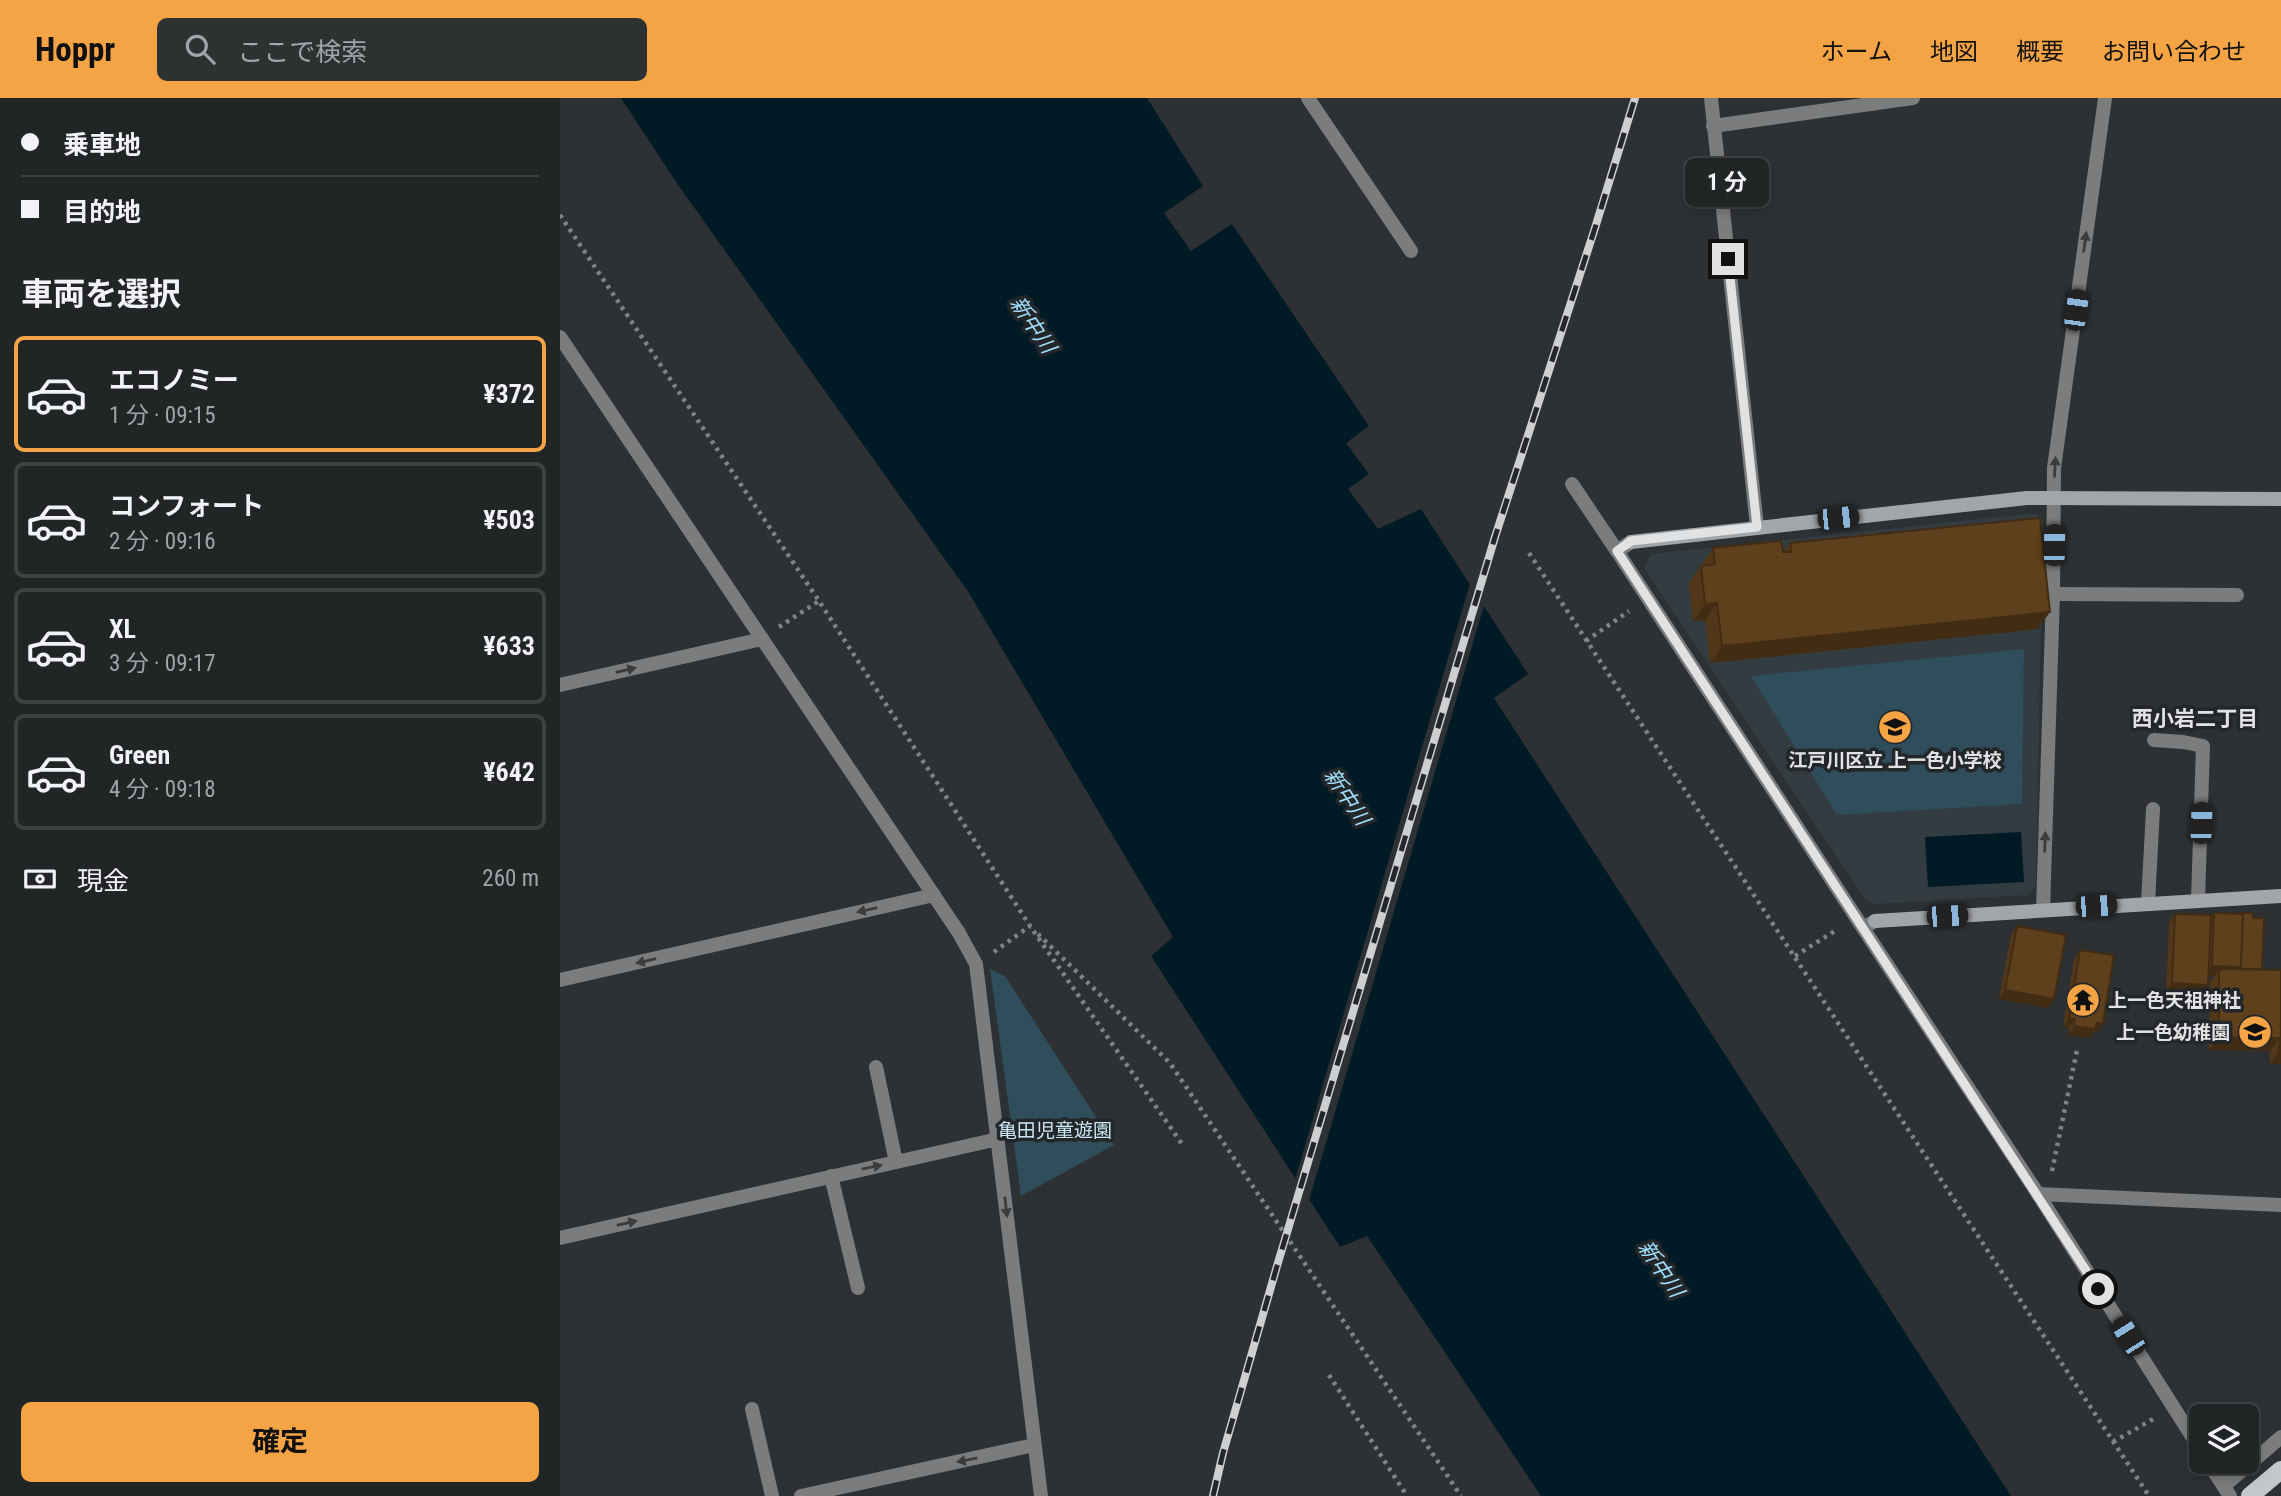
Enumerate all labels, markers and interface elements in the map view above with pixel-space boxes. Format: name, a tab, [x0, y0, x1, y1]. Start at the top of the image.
search box	[157, 18, 647, 81]
text: Hoppr	[35, 30, 115, 69]
icon: search	[181, 30, 219, 68]
text: ここで検索	[237, 37, 367, 67]
text: ホーム	[1821, 38, 1892, 66]
text: 地図	[1930, 38, 1978, 66]
text: 概要	[2016, 38, 2064, 66]
text: お問い合わせ	[2102, 38, 2246, 66]
text: 乗車地	[63, 130, 141, 160]
callout: 1 分	[1686, 158, 1770, 206]
text: 1 分	[1707, 169, 1747, 196]
text: 目的地	[63, 197, 141, 227]
one-way arrow	[2080, 231, 2091, 253]
route end	[1712, 243, 1744, 275]
text: 車両を選択	[21, 275, 181, 313]
car	[2063, 288, 2090, 332]
water label: 新中川	[1005, 292, 1062, 359]
icon: car	[25, 363, 88, 426]
text: エコノミー	[109, 365, 239, 395]
text: ¥372	[483, 379, 535, 409]
text: 1 分 · 09:15	[109, 402, 216, 429]
one-way arrow	[2050, 456, 2061, 478]
icon: car	[25, 489, 88, 552]
text: コンフォート	[109, 491, 264, 521]
text: ¥503	[483, 505, 535, 535]
car	[1817, 505, 1860, 531]
car	[2044, 524, 2065, 566]
text: 2 分 · 09:16	[109, 528, 216, 555]
text: XL	[109, 614, 136, 644]
icon: car	[25, 615, 88, 678]
text: ¥633	[483, 631, 535, 661]
text: 3 分 · 09:17	[109, 650, 216, 677]
one-way arrow	[616, 664, 638, 675]
district label: 西小岩二丁目	[2132, 707, 2258, 731]
school or university icon: 江戸川区立 上一色小学校	[1876, 708, 1914, 746]
text: Green	[109, 740, 170, 770]
icon: car	[25, 741, 88, 804]
place label: 江戸川区立 上一色小学校	[1788, 749, 2002, 772]
text: ¥642	[483, 757, 535, 787]
water label: 新中川	[1319, 764, 1376, 831]
text: 4 分 · 09:18	[109, 776, 216, 803]
car	[2190, 802, 2213, 844]
one-way arrow	[2040, 830, 2051, 852]
icon: cash	[21, 860, 59, 898]
text: 260 m	[482, 865, 539, 892]
text: 現金	[77, 866, 129, 896]
car	[2075, 894, 2118, 918]
car	[1926, 904, 1969, 928]
one-way arrow	[856, 905, 878, 916]
one-way arrow	[634, 956, 656, 967]
temple icon: 上一色天祖神社	[2064, 981, 2102, 1019]
place label: 上一色天祖神社	[2108, 989, 2241, 1012]
school or university icon: 上一色幼稚園	[2236, 1013, 2274, 1051]
place label: 上一色幼稚園	[2116, 1021, 2230, 1044]
park label: 亀田児童遊園	[998, 1119, 1112, 1142]
one-way arrow	[861, 1161, 883, 1172]
one-way arrow	[1001, 1196, 1012, 1218]
one-way arrow	[616, 1217, 638, 1228]
water label: 新中川	[1633, 1236, 1690, 1303]
route start	[2082, 1273, 2114, 1305]
car	[2108, 1313, 2149, 1359]
button: 確定	[21, 1402, 539, 1482]
map controls	[2189, 1404, 2259, 1474]
button: layers	[2189, 1404, 2259, 1474]
one-way arrow	[956, 1454, 978, 1465]

